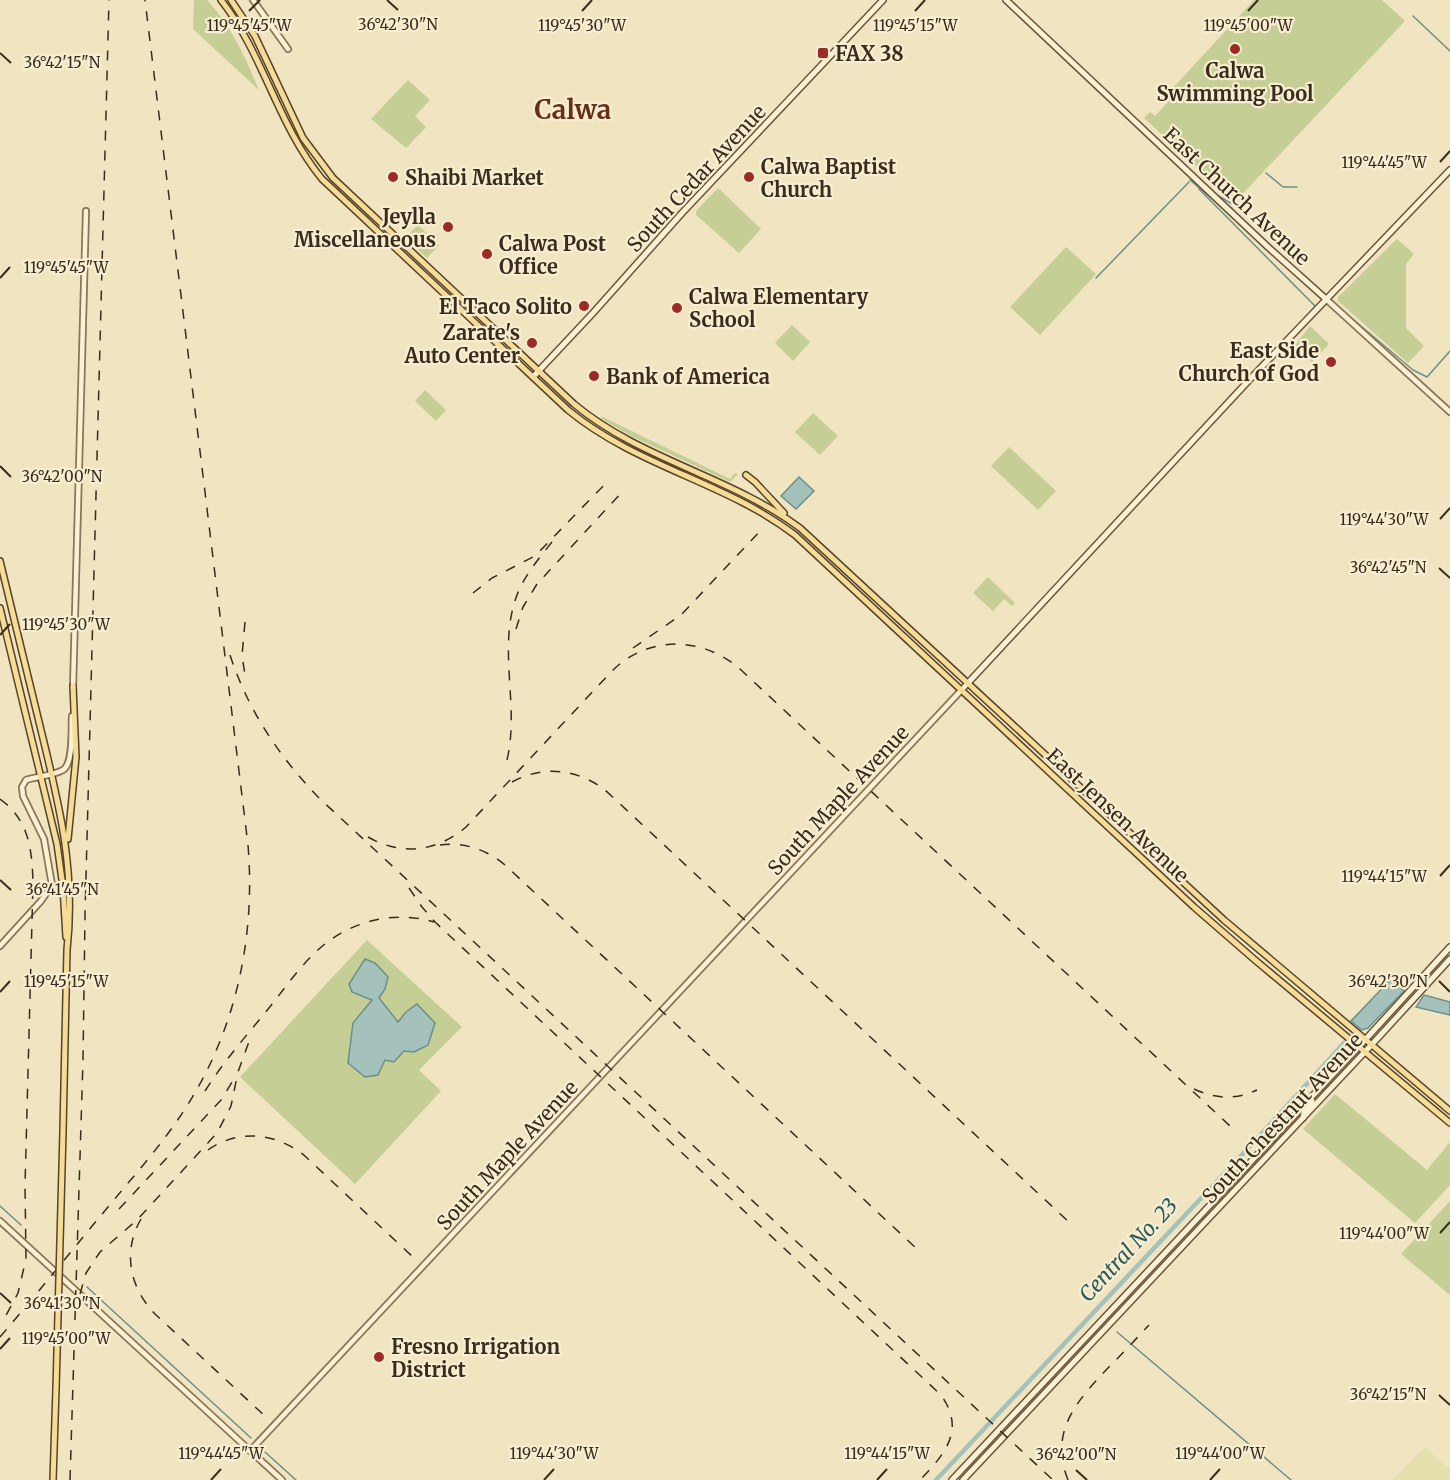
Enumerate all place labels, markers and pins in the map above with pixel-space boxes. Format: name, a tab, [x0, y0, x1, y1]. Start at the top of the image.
place label: FAX 38	[835, 41, 904, 66]
marker: Calwa Swimming Pool	[1228, 42, 1242, 56]
marker: FAX 38	[816, 46, 830, 60]
place label: Calwa Swimming Pool	[1156, 58, 1314, 106]
place label: Calwa Baptist Church	[761, 154, 896, 202]
place label: Shaibi Market	[405, 165, 544, 190]
marker: Shaibi Market	[386, 170, 400, 184]
marker: Calwa Baptist Church	[742, 170, 756, 184]
place label: Jeylla Miscellaneous	[294, 204, 436, 252]
marker: Jeylla Miscellaneous	[441, 220, 455, 234]
place label: Calwa Post Office	[499, 231, 606, 279]
marker: Calwa Post Office	[480, 247, 494, 261]
place label: Calwa Elementary School	[689, 284, 868, 332]
place label: El Taco Solito	[439, 294, 572, 319]
marker: El Taco Solito	[577, 299, 591, 313]
marker: Calwa Elementary School	[670, 301, 684, 315]
place label: Zarate's Auto Center	[404, 320, 520, 368]
marker: Zarate's Auto Center	[525, 336, 539, 350]
place label: East Side Church of God	[1179, 338, 1319, 386]
marker: East Side Church of God	[1324, 355, 1338, 369]
place label: Bank of America	[606, 364, 770, 389]
marker: Bank of America	[587, 369, 601, 383]
place label: Fresno Irrigation District	[391, 1334, 560, 1382]
marker: Fresno Irrigation District	[372, 1350, 386, 1364]

